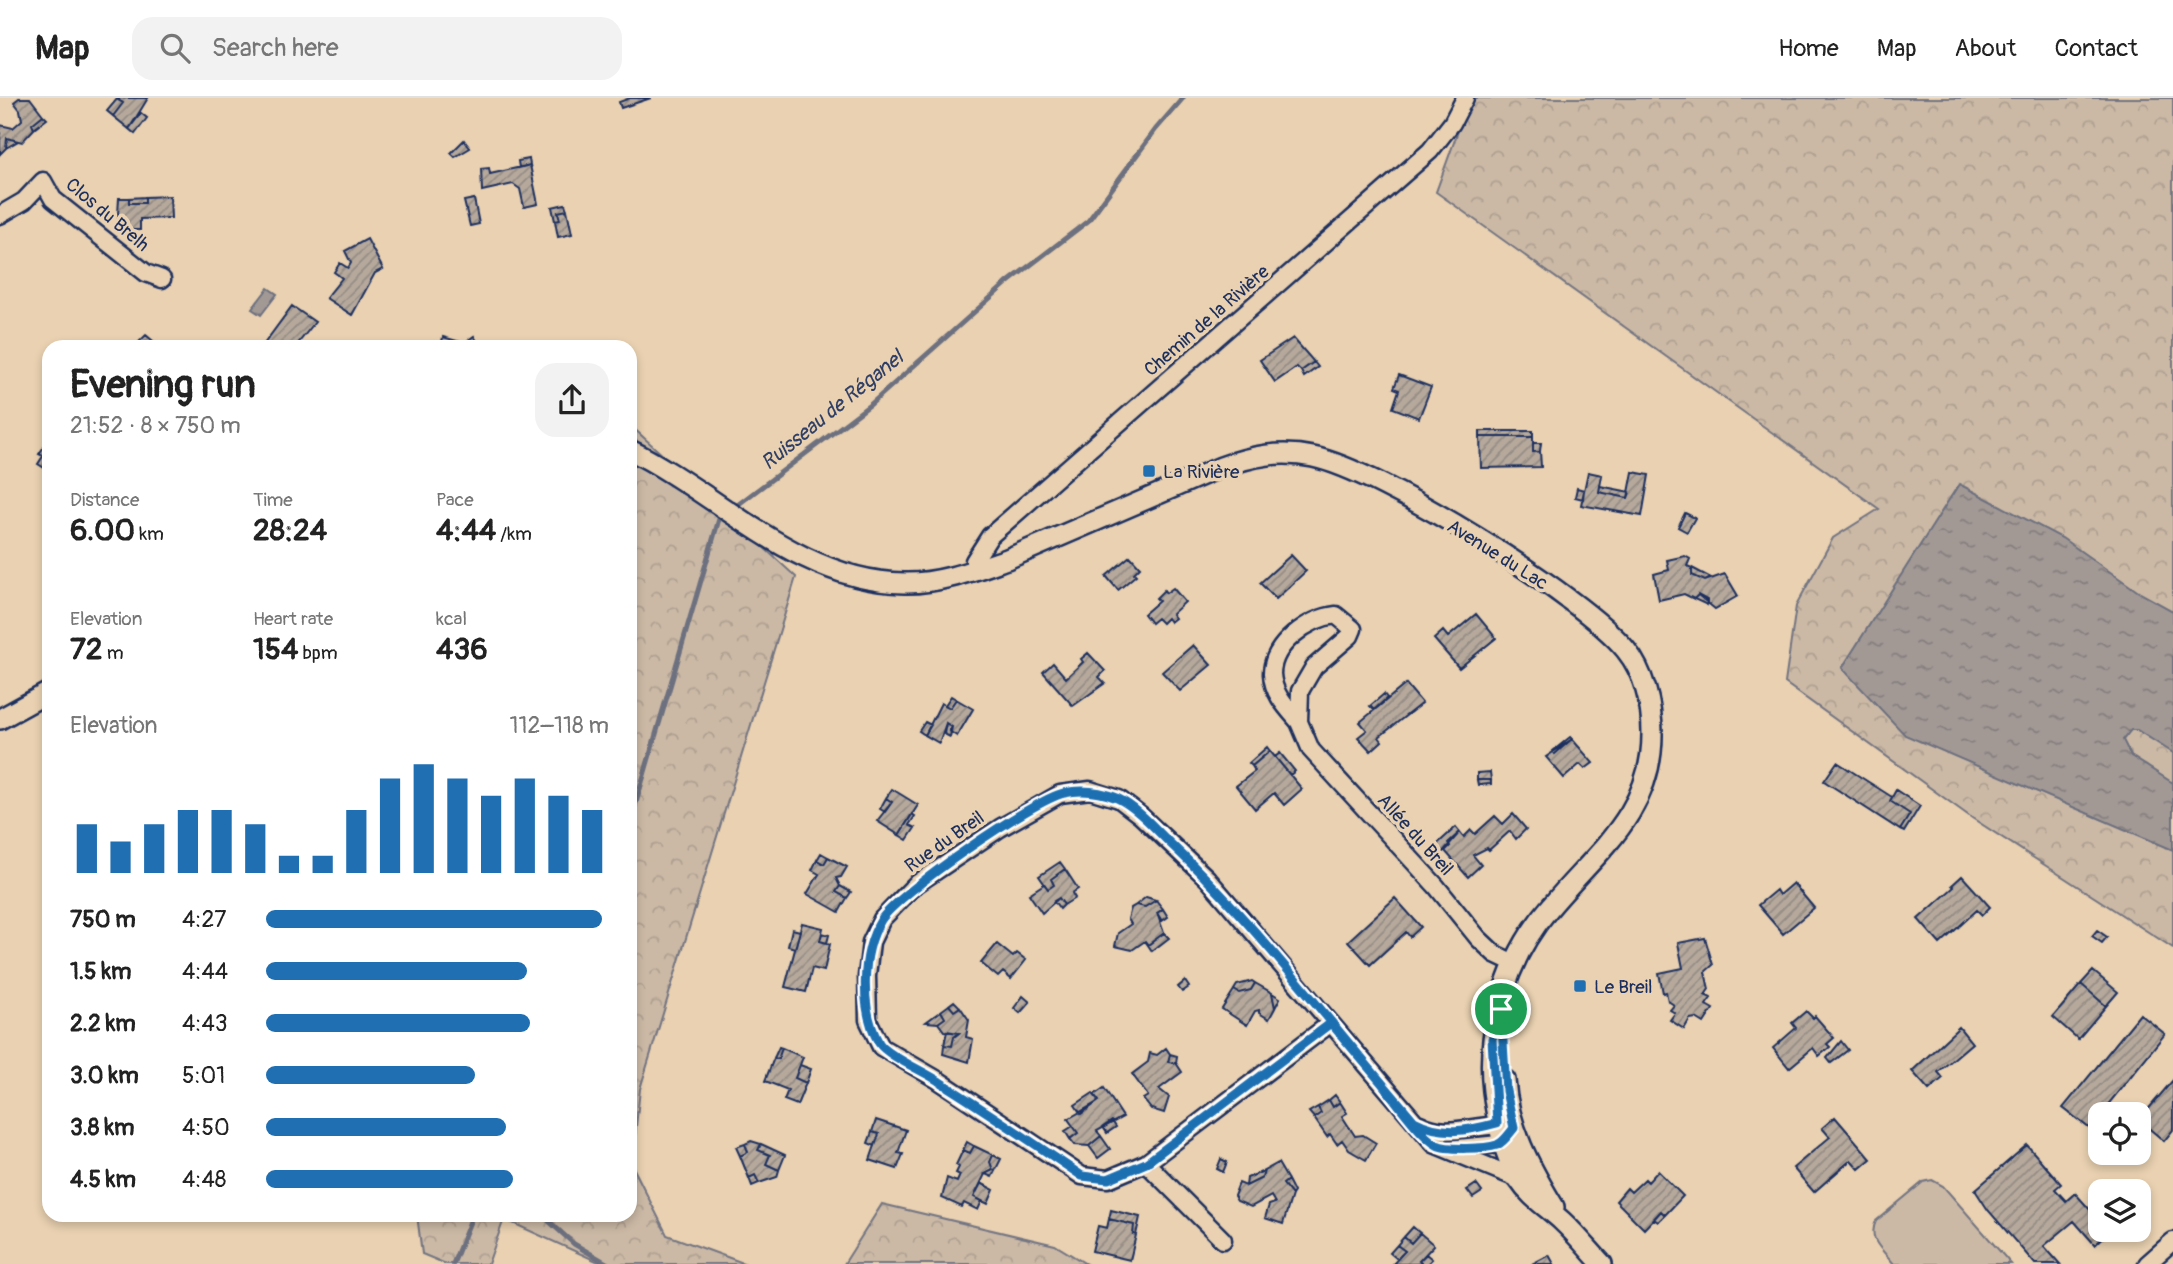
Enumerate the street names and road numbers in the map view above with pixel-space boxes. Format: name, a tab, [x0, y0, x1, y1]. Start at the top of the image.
street label: Clos du Brelh	[61, 173, 154, 257]
street label: Chemin de la Rivière	[1139, 259, 1275, 382]
street label: Avenue du Lac	[1442, 514, 1553, 596]
street label: Allée du Breil	[1372, 789, 1458, 881]
street label: Rue du Breil	[900, 806, 989, 878]

